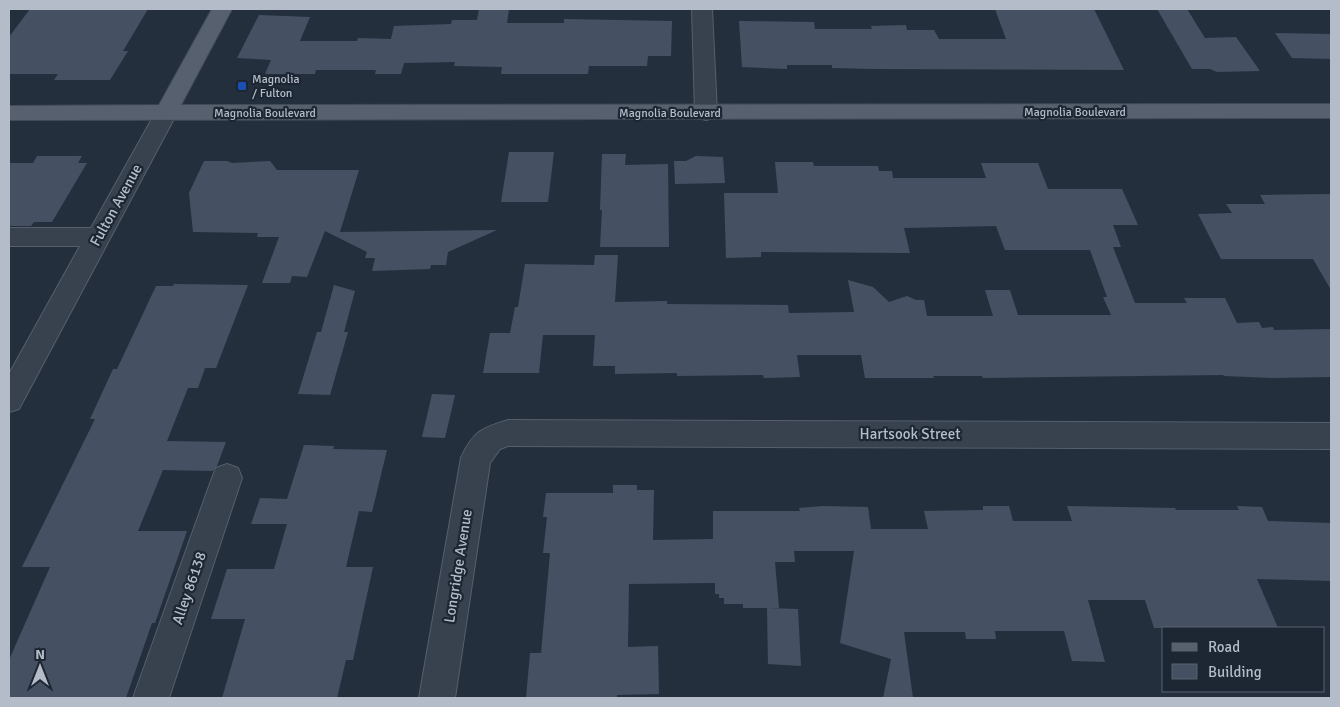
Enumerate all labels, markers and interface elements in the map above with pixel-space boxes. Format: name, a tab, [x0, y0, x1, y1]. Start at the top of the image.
place label: Magnolia / Fulton	[252, 72, 300, 101]
marker: Magnolia / Fulton	[236, 80, 248, 92]
street label: Magnolia Boulevard	[1024, 105, 1126, 120]
street label: Magnolia Boulevard	[214, 106, 316, 121]
street label: Magnolia Boulevard	[619, 106, 721, 121]
street label: Fulton Avenue	[86, 161, 146, 249]
street label: Hartsook Street	[860, 425, 960, 443]
street label: Longridge Avenue	[440, 508, 476, 624]
street label: Alley 86138	[168, 549, 210, 627]
legend	[1162, 627, 1325, 692]
text: Road	[1208, 638, 1240, 656]
north arrow	[15, 642, 65, 692]
text: N	[35, 646, 45, 663]
text: Building	[1208, 663, 1262, 681]

